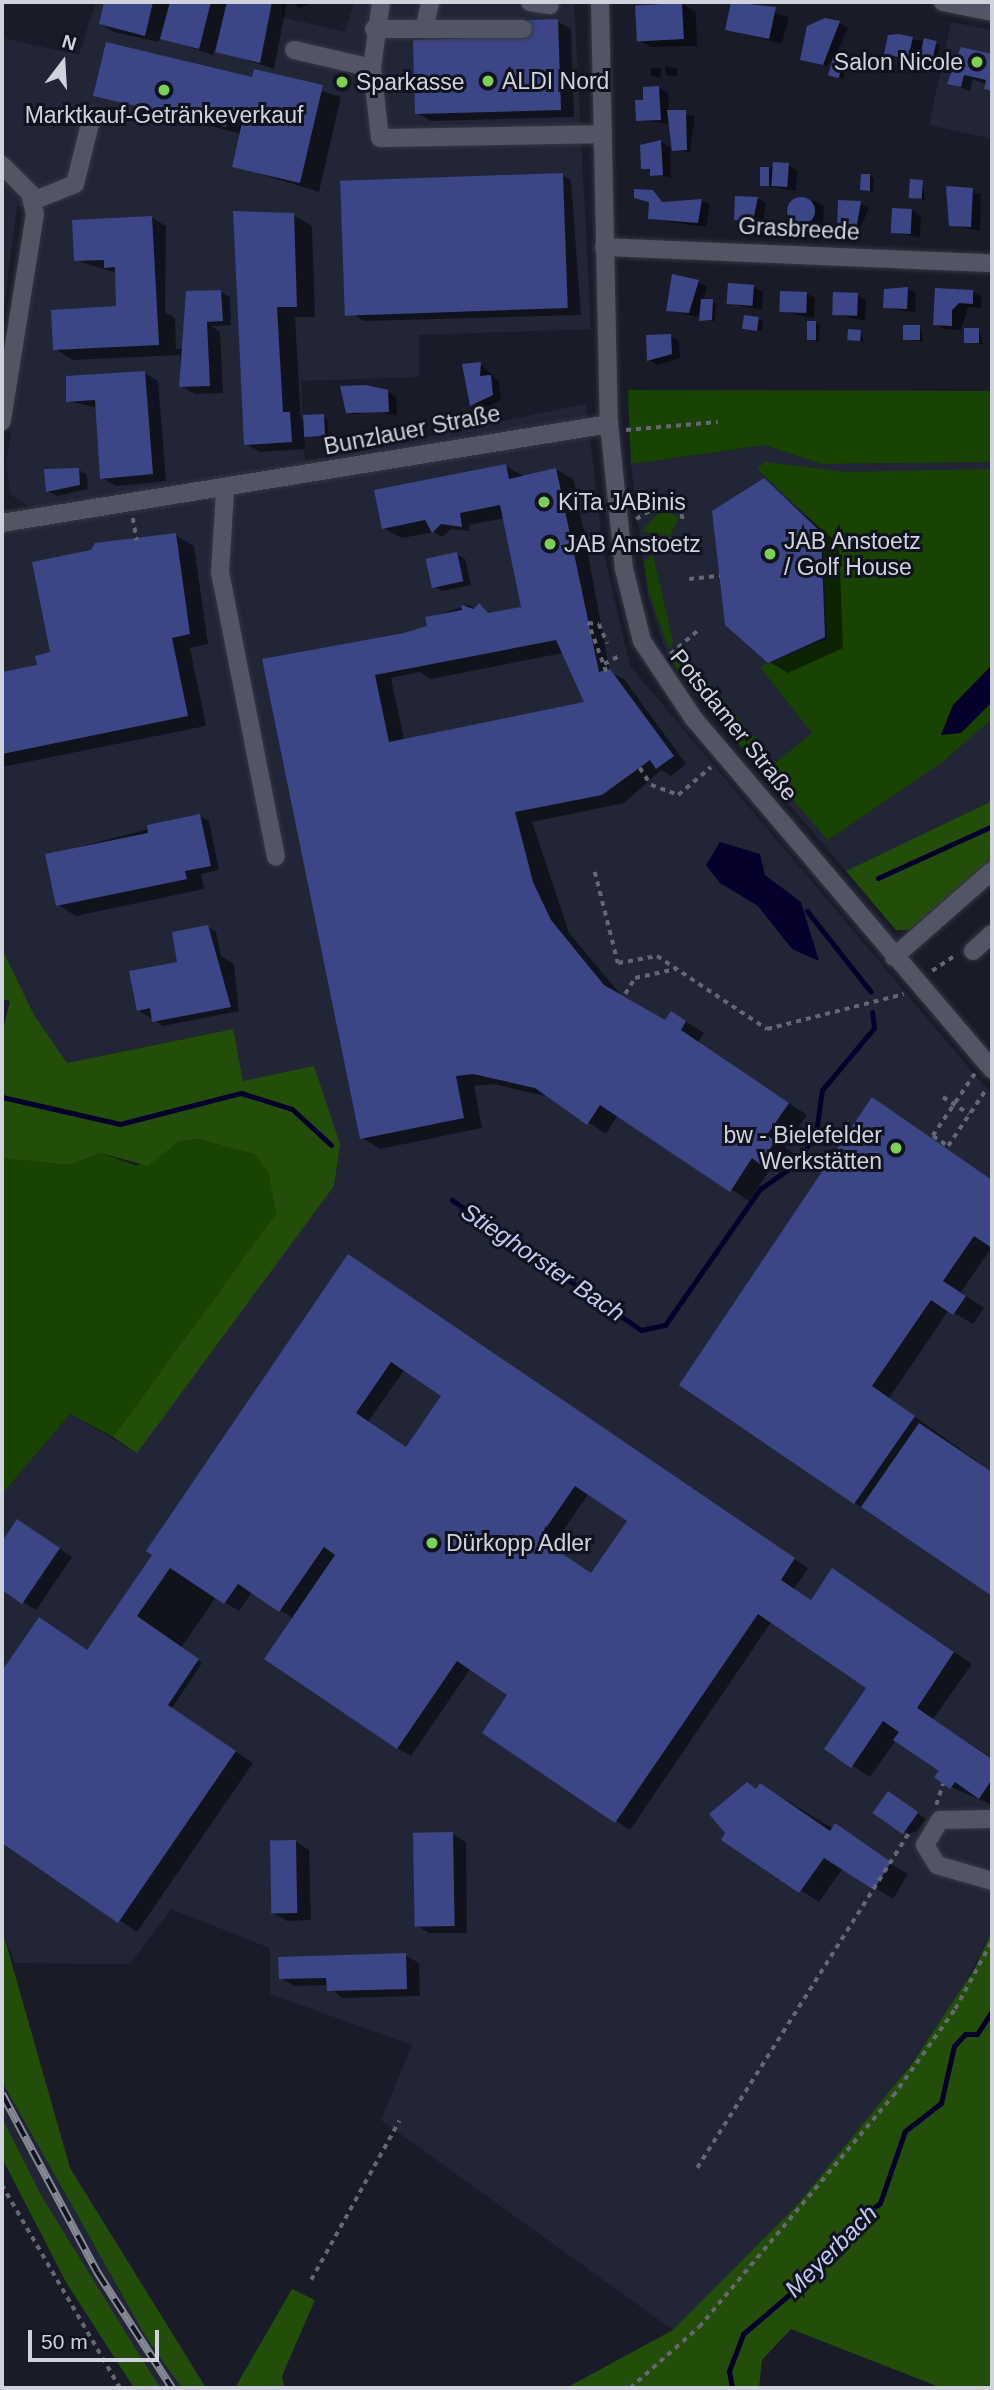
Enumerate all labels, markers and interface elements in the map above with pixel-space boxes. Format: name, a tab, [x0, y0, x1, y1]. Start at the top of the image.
north arrow	[28, 28, 98, 98]
text: N	[60, 30, 79, 54]
place label: Salon Nicole	[834, 48, 963, 76]
marker: Salon Nicole	[969, 54, 985, 70]
place label: ALDI Nord	[502, 67, 609, 95]
place label: Sparkasse	[356, 68, 465, 96]
marker: ALDI Nord	[480, 73, 496, 89]
marker: Sparkasse	[334, 74, 350, 90]
marker: Marktkauf-Getränkeverkauf	[156, 82, 172, 98]
place label: Marktkauf-Getränkeverkauf	[25, 101, 303, 129]
street label: Grasbreede	[738, 212, 860, 246]
street label: Bunzlauer Straße	[322, 399, 502, 461]
place label: KiTa JABinis	[558, 488, 686, 516]
marker: KiTa JABinis	[536, 494, 552, 510]
place label: JAB Anstoetz / Golf House	[784, 527, 922, 581]
place label: JAB Anstoetz	[564, 530, 702, 558]
marker: JAB Anstoetz	[542, 536, 558, 552]
marker: JAB Anstoetz / Golf House	[762, 546, 778, 562]
street label: Potsdamer Straße	[665, 644, 803, 806]
place label: bw - Bielefelder Werkstätten	[723, 1121, 882, 1175]
marker: bw - Bielefelder Werkstätten	[888, 1140, 904, 1156]
water label: Stieghorster Bach	[456, 1197, 630, 1327]
place label: Dürkopp Adler	[446, 1529, 593, 1557]
marker: Dürkopp Adler	[424, 1535, 440, 1551]
water label: Meyerbach	[779, 2199, 883, 2303]
scale bar	[32, 2316, 163, 2360]
text: 50 m	[41, 2330, 88, 2353]

